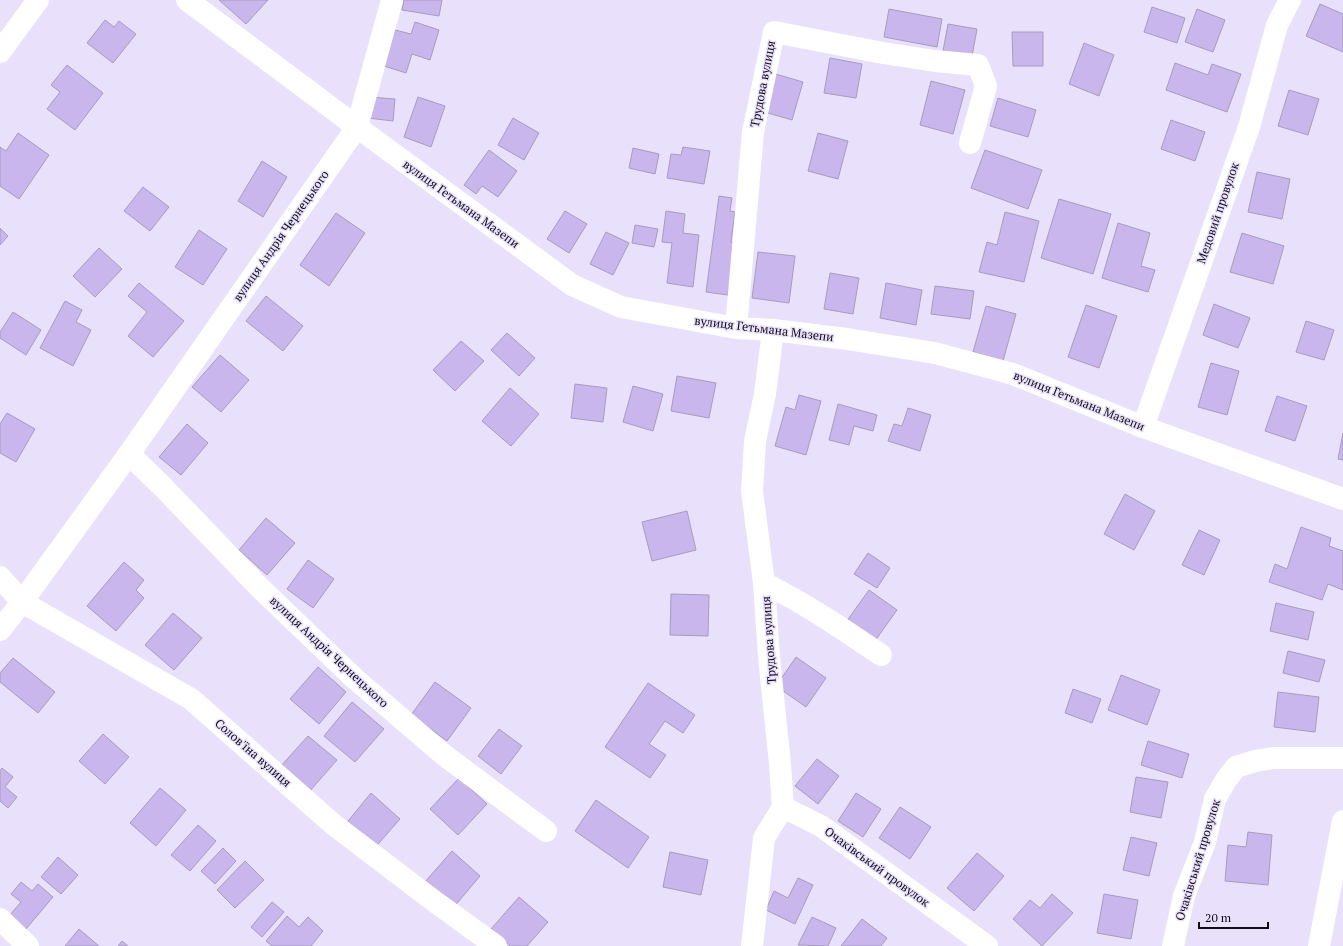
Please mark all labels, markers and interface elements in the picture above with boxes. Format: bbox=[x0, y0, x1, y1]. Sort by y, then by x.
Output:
street label: Трудова вулиця bbox=[747, 39, 778, 129]
street label: вулиця Гетьмана Мазепи bbox=[400, 156, 522, 251]
street label: Медовий провулок bbox=[1193, 160, 1242, 265]
street label: вулиця Андрія Чернецького bbox=[230, 167, 332, 304]
street label: вулиця Гетьмана Мазепи bbox=[694, 313, 835, 344]
street label: вулиця Гетьмана Мазепи bbox=[1011, 367, 1147, 434]
street label: вулиця Андрія Чернецького bbox=[267, 593, 392, 711]
street label: Трудова вулиця bbox=[758, 596, 779, 684]
street label: Солов'їна вулиця bbox=[212, 715, 295, 790]
street label: Очаківський провулок bbox=[1172, 797, 1223, 922]
street label: Очаківський провулок bbox=[822, 823, 933, 910]
scale bar bbox=[1199, 904, 1268, 930]
text: 20 m bbox=[1205, 910, 1232, 925]

